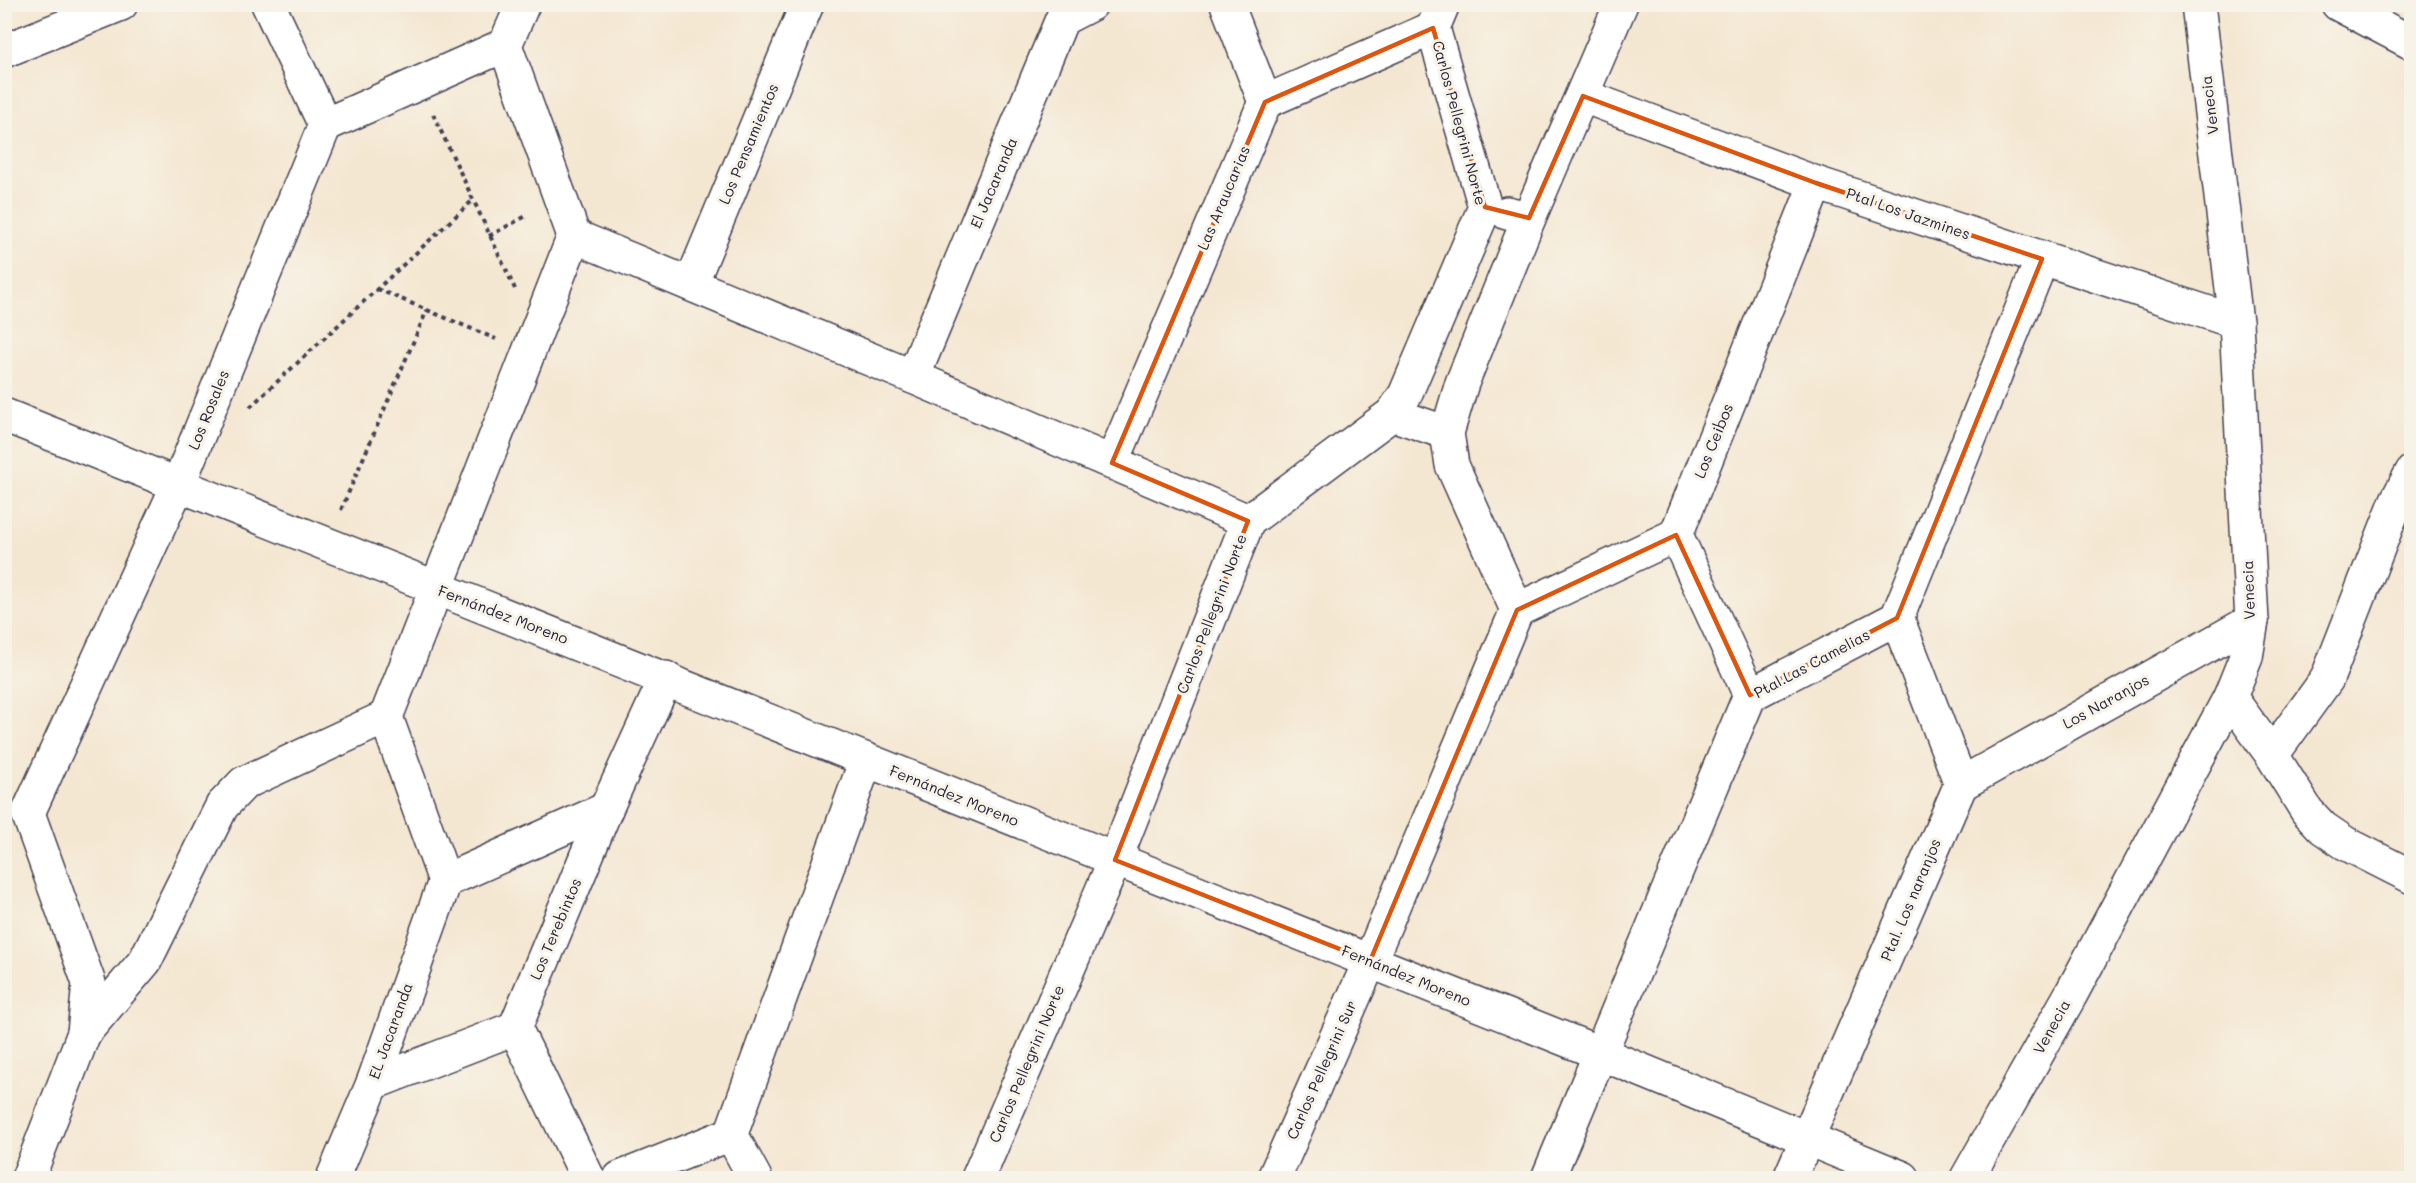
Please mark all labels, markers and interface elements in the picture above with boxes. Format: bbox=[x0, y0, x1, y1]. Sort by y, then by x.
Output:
street label: Carlos Pellegrini Norte bbox=[1428, 38, 1492, 207]
street label: Venecia bbox=[2195, 74, 2223, 136]
street label: Los Pensamientos bbox=[714, 80, 783, 207]
street label: El Jacaranda bbox=[965, 134, 1021, 231]
street label: Las Araucarias bbox=[1192, 142, 1254, 253]
street label: Ptal Los Jazmines bbox=[1844, 182, 1973, 244]
street label: Los Rosales bbox=[183, 367, 233, 452]
street label: Los Ceibos bbox=[1689, 400, 1737, 481]
street label: Carlos Pellegrini Norte bbox=[1171, 531, 1251, 696]
street label: Venecia bbox=[2237, 560, 2259, 620]
street label: Fernández Moreno bbox=[435, 580, 571, 648]
street label: Ptal.Las Camelias bbox=[1750, 624, 1873, 702]
street label: Los Naranjos bbox=[2059, 669, 2152, 733]
street label: Fernández Moreno bbox=[887, 760, 1022, 830]
street label: Ptal. Los naranjos bbox=[1875, 835, 1945, 964]
street label: Los Terebintos bbox=[525, 875, 585, 982]
street label: Fernández Moreno bbox=[1339, 940, 1474, 1010]
street label: EL Jacaranda bbox=[363, 980, 417, 1082]
street label: Carlos Pellegrini Norte bbox=[984, 982, 1068, 1146]
street label: Venecia bbox=[2028, 996, 2074, 1057]
street label: Carlos Pellegrini Sur bbox=[1281, 997, 1361, 1142]

